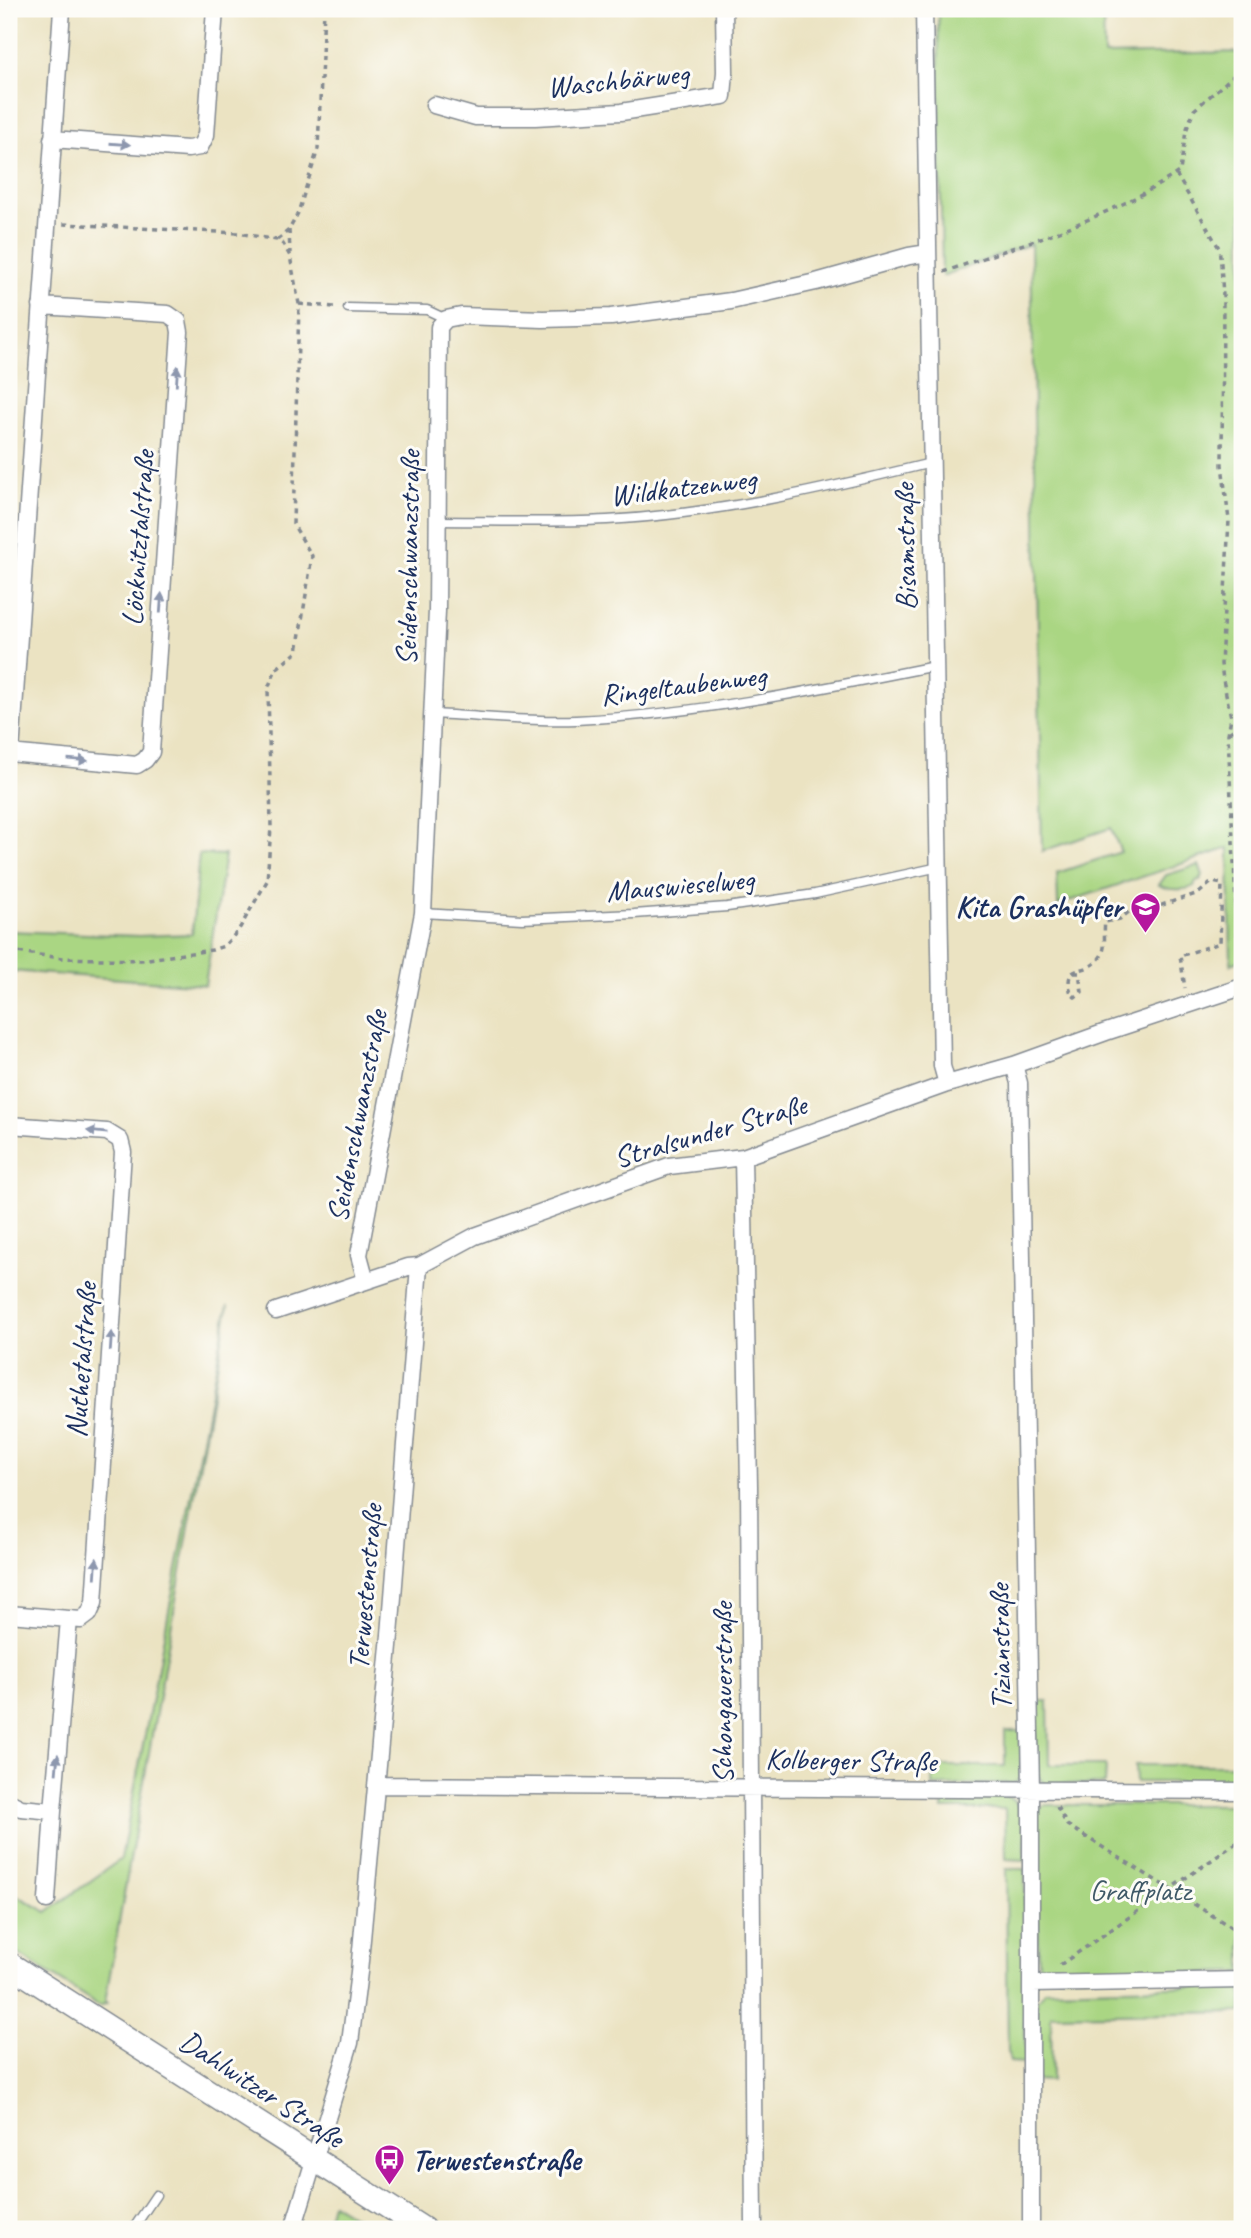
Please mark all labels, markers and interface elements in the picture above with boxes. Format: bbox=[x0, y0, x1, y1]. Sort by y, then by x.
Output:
street label: Waschbärweg bbox=[545, 53, 693, 106]
one-way arrow bbox=[110, 139, 132, 150]
one-way arrow bbox=[172, 365, 183, 387]
street label: Löcknitztalstraße bbox=[113, 447, 163, 627]
street label: Seidenschwanzstraße bbox=[387, 448, 429, 666]
street label: Wildkatzenweg bbox=[608, 459, 760, 515]
street label: Bisamstraße bbox=[885, 481, 925, 611]
one-way arrow bbox=[156, 592, 167, 614]
street label: Ringeltaubenweg bbox=[598, 656, 770, 714]
one-way arrow bbox=[68, 755, 90, 766]
street label: Mauswieselweg bbox=[605, 859, 758, 910]
place label: Kita Grashüpfer bbox=[956, 888, 1125, 926]
school or university icon: Kita Grashüpfer bbox=[1128, 890, 1162, 934]
street label: Seidenschwanzstraße bbox=[318, 1005, 397, 1225]
street label: Stralsunder Straße bbox=[609, 1085, 813, 1177]
one-way arrow bbox=[85, 1126, 107, 1137]
street label: Nuthetalstraße bbox=[57, 1279, 106, 1439]
one-way arrow bbox=[106, 1330, 117, 1352]
street label: Terwestenstraße bbox=[339, 1500, 391, 1671]
one-way arrow bbox=[91, 1557, 102, 1579]
street label: Tizianstraße bbox=[980, 1581, 1020, 1710]
street label: Schongauerstraße bbox=[703, 1600, 741, 1784]
street label: Kolberger Straße bbox=[765, 1740, 939, 1781]
one-way arrow bbox=[52, 1753, 63, 1775]
park label: Graffplatz bbox=[1089, 1871, 1193, 1909]
street label: Dahlwitzer Straße bbox=[173, 2022, 353, 2157]
place label: Terwestenstraße bbox=[412, 2141, 583, 2179]
bus stop icon: Terwestenstraße bbox=[372, 2143, 406, 2187]

